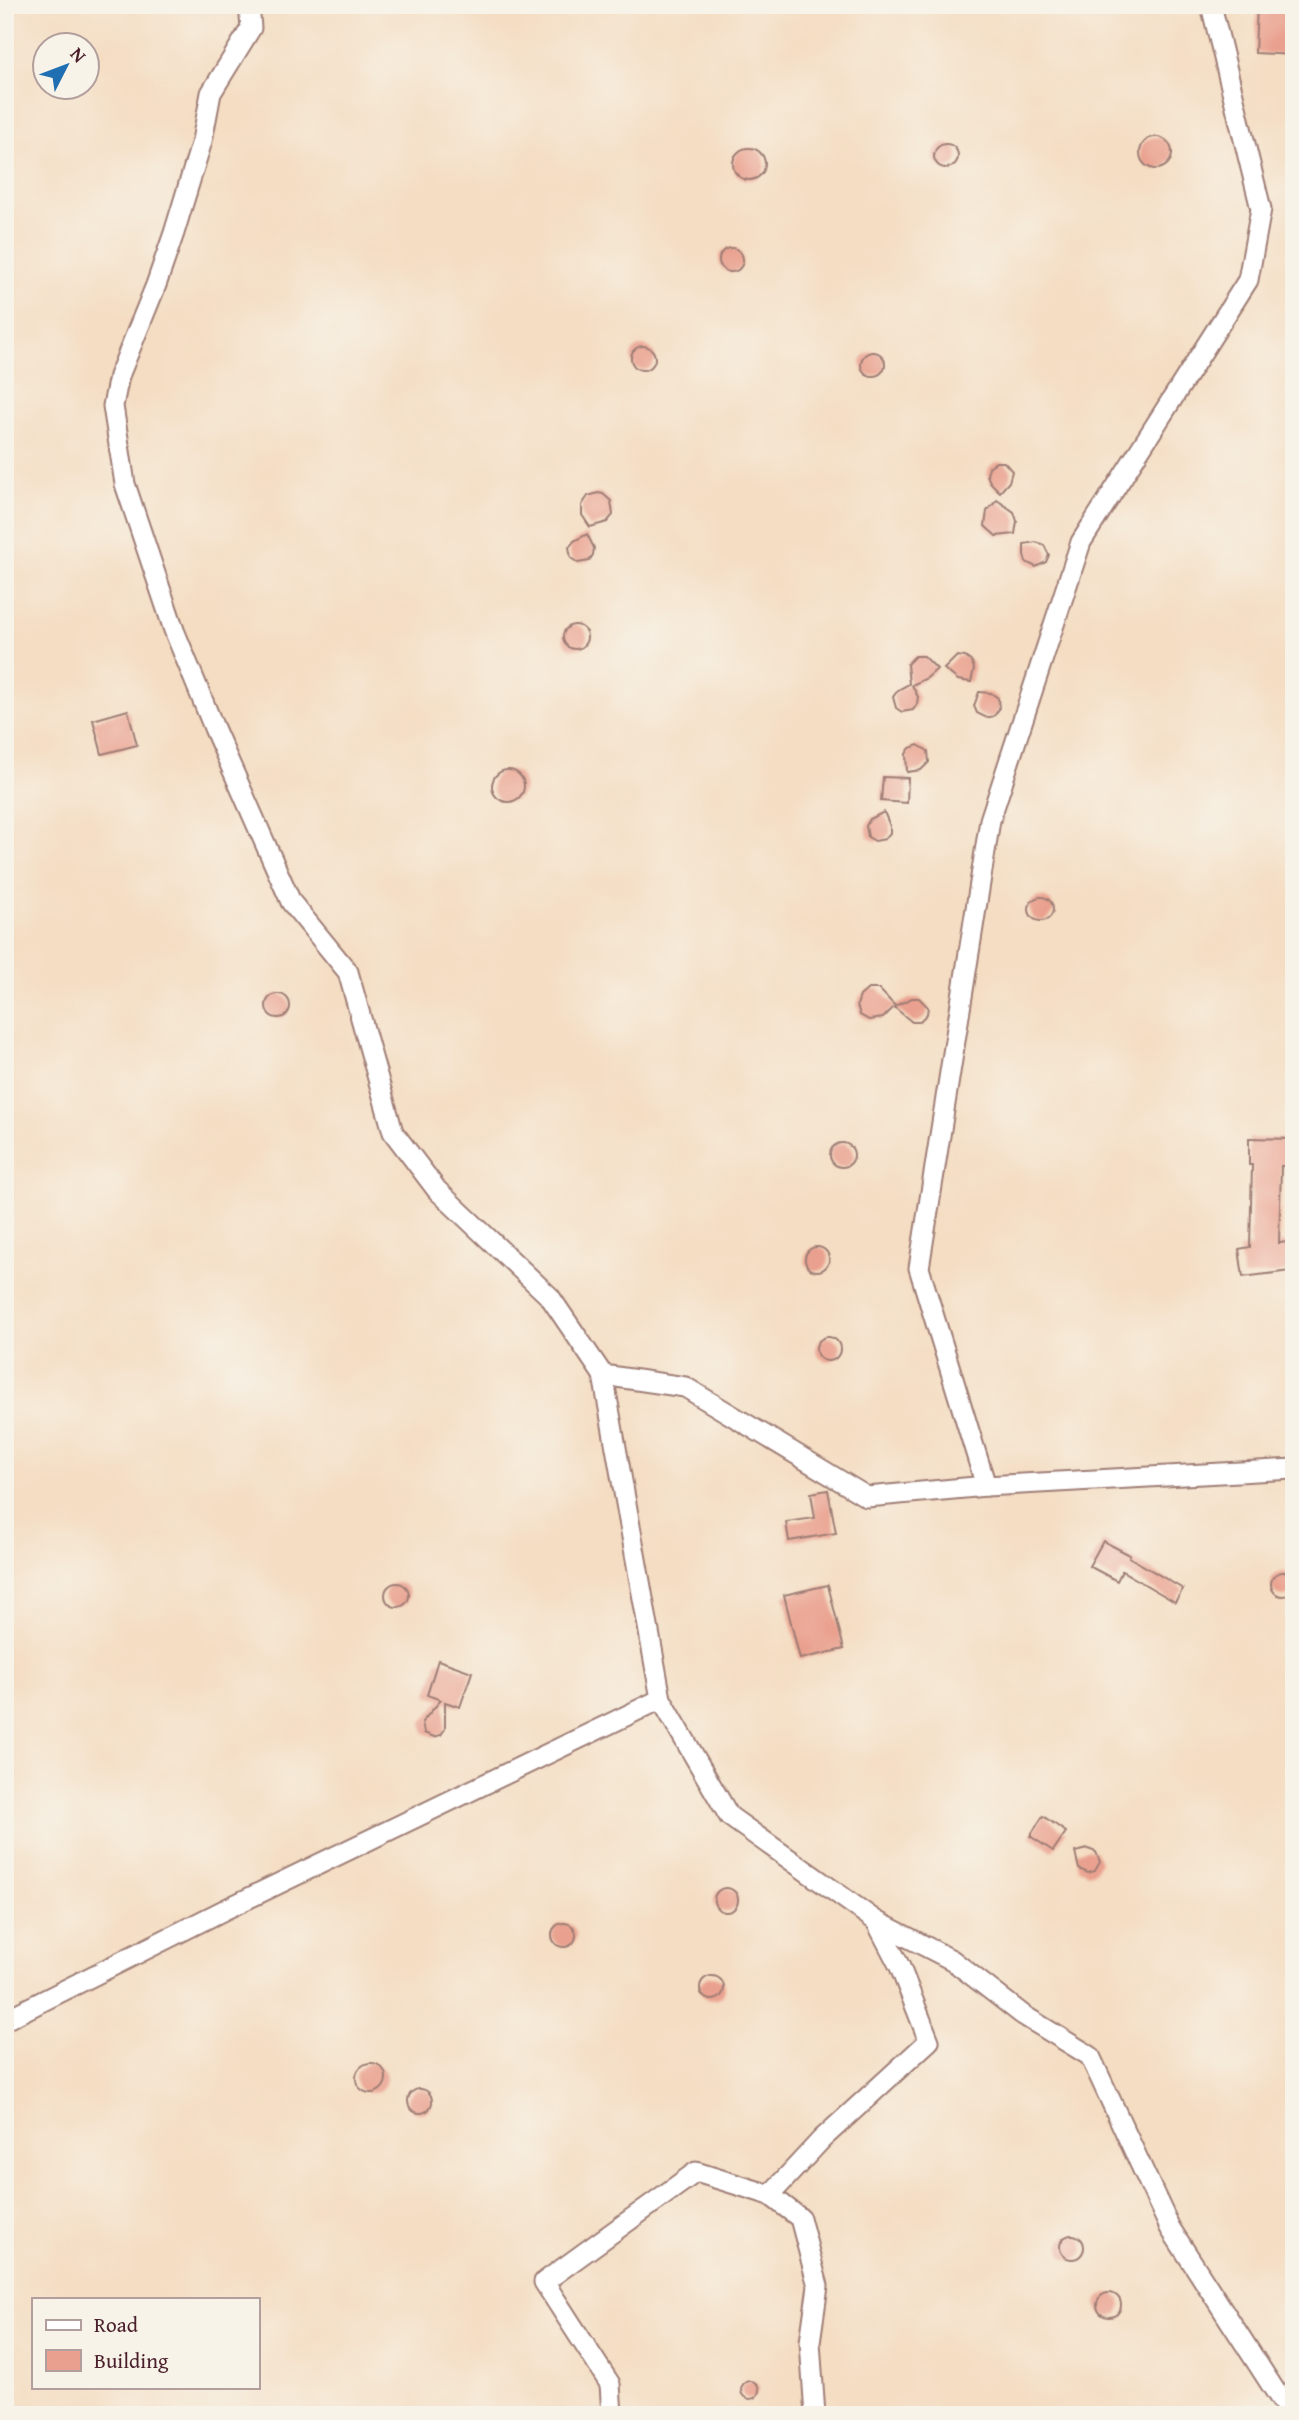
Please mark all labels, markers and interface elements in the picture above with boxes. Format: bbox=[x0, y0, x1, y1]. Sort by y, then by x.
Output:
north arrow bbox=[32, 32, 102, 102]
text: N bbox=[64, 41, 93, 69]
legend bbox=[32, 2298, 259, 2388]
text: Road bbox=[94, 2309, 139, 2340]
text: Building bbox=[94, 2345, 169, 2376]

